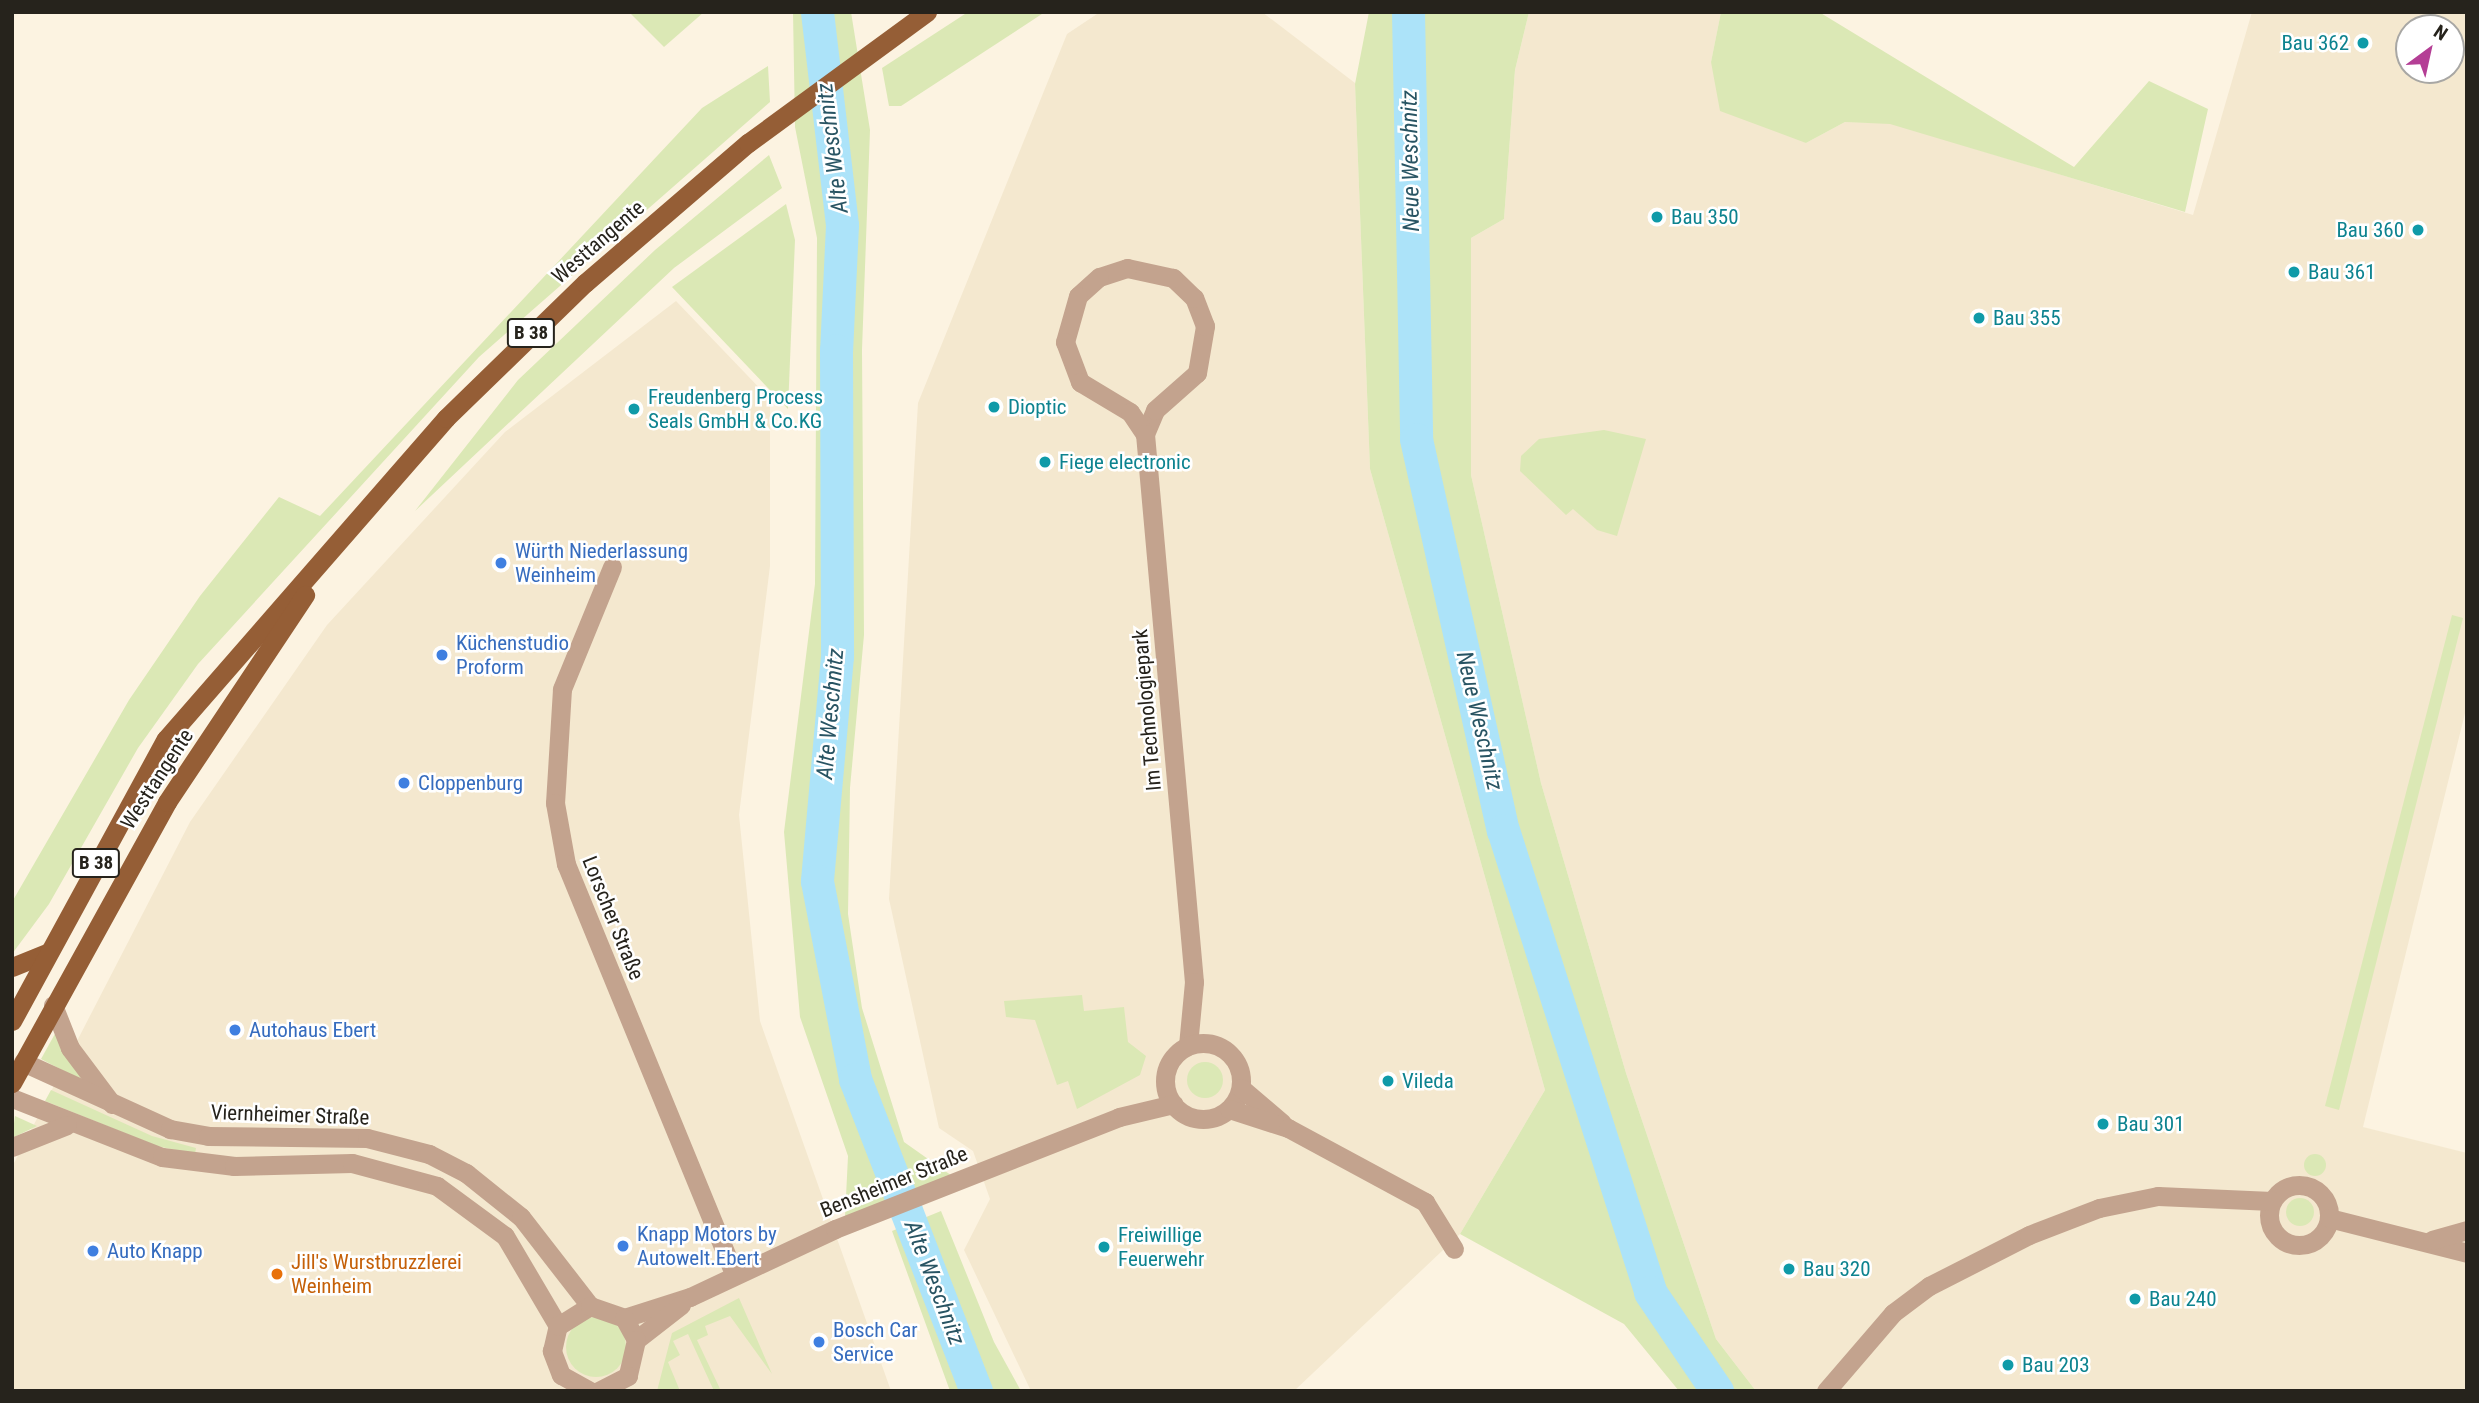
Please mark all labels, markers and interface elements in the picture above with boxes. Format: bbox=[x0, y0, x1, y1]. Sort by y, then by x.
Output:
north arrow bbox=[2395, 14, 2465, 84]
text: N bbox=[2429, 20, 2452, 45]
place label: Bau 362 bbox=[2281, 30, 2349, 56]
marker: Bau 362 bbox=[2355, 35, 2371, 51]
water label: Alte Weschnitz bbox=[811, 81, 855, 215]
water label: Neue Weschnitz bbox=[1396, 90, 1426, 232]
street label: Westtangente bbox=[547, 195, 649, 289]
place label: Bau 350 bbox=[1671, 204, 1739, 230]
marker: Bau 350 bbox=[1649, 209, 1665, 225]
place label: Bau 360 bbox=[2336, 217, 2404, 243]
marker: Bau 360 bbox=[2410, 222, 2426, 238]
place label: Bau 361 bbox=[2308, 259, 2376, 285]
marker: Bau 361 bbox=[2286, 264, 2302, 280]
place label: Bau 355 bbox=[1993, 305, 2061, 331]
marker: Bau 355 bbox=[1971, 310, 1987, 326]
road number: B 38 bbox=[506, 318, 556, 348]
place label: Freudenberg Process Seals GmbH & Co.KG bbox=[648, 384, 823, 434]
place label: Dioptic bbox=[1008, 394, 1066, 420]
marker: Dioptic bbox=[986, 399, 1002, 415]
marker: Freudenberg Process Seals GmbH & Co.KG bbox=[626, 401, 642, 417]
place label: Fiege electronic bbox=[1059, 449, 1191, 475]
marker: Fiege electronic bbox=[1037, 454, 1053, 470]
place label: Würth Niederlassung Weinheim bbox=[515, 538, 688, 588]
marker: Würth Niederlassung Weinheim bbox=[493, 555, 509, 571]
street label: Im Technologiepark bbox=[1127, 628, 1167, 792]
place label: Küchenstudio Proform bbox=[456, 630, 569, 680]
marker: Küchenstudio Proform bbox=[434, 647, 450, 663]
water label: Alte Weschnitz bbox=[812, 648, 850, 780]
water label: Neue Weschnitz bbox=[1450, 649, 1508, 793]
street label: Westtangente bbox=[115, 724, 199, 834]
place label: Cloppenburg bbox=[418, 770, 523, 796]
marker: Cloppenburg bbox=[396, 775, 412, 791]
road number: B 38 bbox=[72, 848, 120, 878]
street label: Lorscher Straße bbox=[577, 852, 649, 984]
place label: Autohaus Ebert bbox=[249, 1017, 376, 1043]
marker: Autohaus Ebert bbox=[227, 1022, 243, 1038]
place label: Vileda bbox=[1402, 1068, 1454, 1094]
marker: Vileda bbox=[1380, 1073, 1396, 1089]
street label: Viernheimer Straße bbox=[210, 1100, 370, 1130]
place label: Bau 301 bbox=[2117, 1111, 2185, 1137]
marker: Bau 301 bbox=[2095, 1116, 2111, 1132]
street label: Bensheimer Straße bbox=[817, 1141, 971, 1223]
water label: Alte Weschnitz bbox=[898, 1217, 970, 1349]
place label: Knapp Motors by Autowelt.Ebert bbox=[637, 1221, 777, 1271]
place label: Freiwillige Feuerwehr bbox=[1118, 1222, 1204, 1272]
place label: Auto Knapp bbox=[107, 1238, 203, 1264]
marker: Knapp Motors by Autowelt.Ebert bbox=[615, 1238, 631, 1254]
marker: Freiwillige Feuerwehr bbox=[1096, 1239, 1112, 1255]
marker: Auto Knapp bbox=[85, 1243, 101, 1259]
place label: Jill's Wurstbruzzlerei Weinheim bbox=[291, 1249, 462, 1299]
place label: Bau 320 bbox=[1803, 1256, 1871, 1282]
marker: Bau 320 bbox=[1781, 1261, 1797, 1277]
marker: Jill's Wurstbruzzlerei Weinheim bbox=[269, 1266, 285, 1282]
place label: Bau 240 bbox=[2149, 1286, 2217, 1312]
marker: Bau 240 bbox=[2127, 1291, 2143, 1307]
place label: Bosch Car Service bbox=[833, 1317, 918, 1367]
marker: Bosch Car Service bbox=[811, 1334, 827, 1350]
place label: Bau 203 bbox=[2022, 1352, 2090, 1378]
marker: Bau 203 bbox=[2000, 1357, 2016, 1373]

